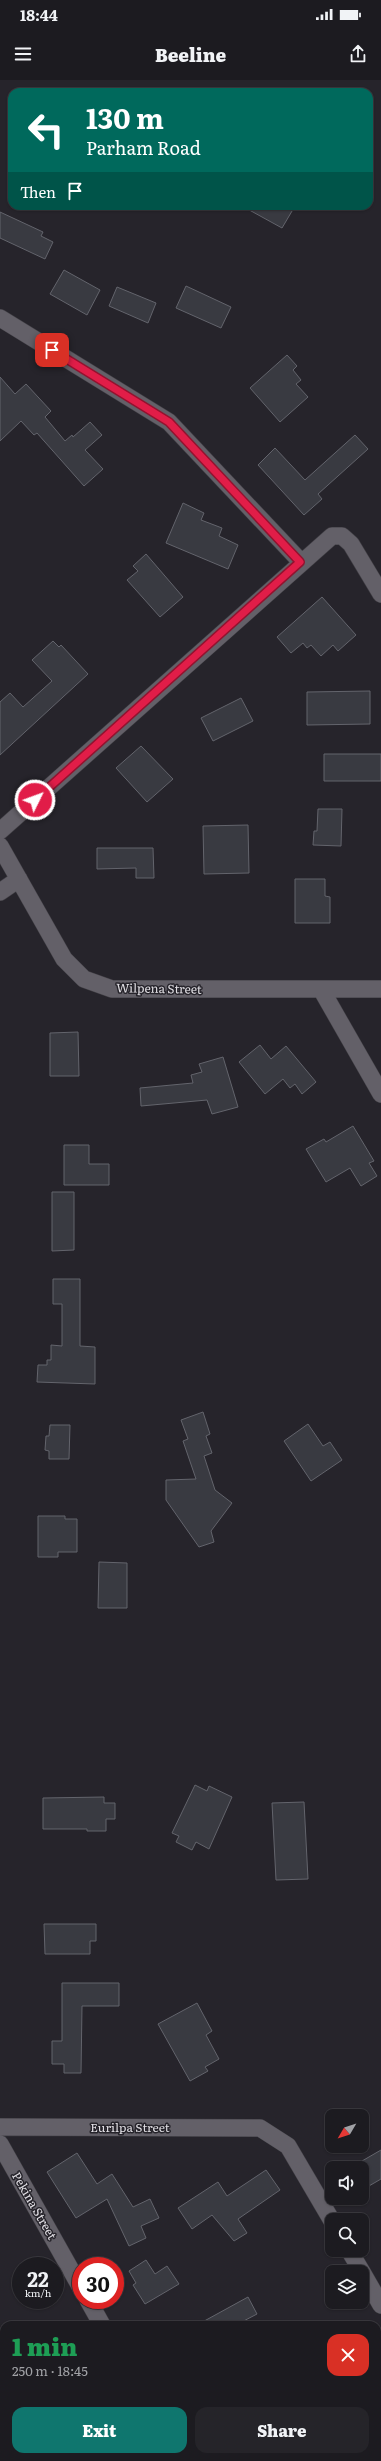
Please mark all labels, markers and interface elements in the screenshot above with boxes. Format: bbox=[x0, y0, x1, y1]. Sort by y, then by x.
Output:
text: 18:44 bbox=[20, 3, 58, 26]
text: Beeline bbox=[155, 41, 226, 68]
icon: menu bbox=[12, 43, 34, 65]
icon: share bbox=[347, 43, 369, 65]
text: 130 m bbox=[86, 96, 164, 138]
icon: left bbox=[20, 104, 72, 156]
text: Parham Road bbox=[86, 134, 201, 161]
text: Then bbox=[20, 180, 56, 203]
icon: arrive bbox=[64, 180, 86, 202]
pin bbox=[35, 333, 69, 367]
icon: arrive bbox=[41, 339, 63, 361]
position arrow bbox=[14, 779, 56, 821]
street label: Wilpena Street bbox=[116, 978, 202, 998]
north arrow bbox=[325, 2109, 369, 2153]
map controls bbox=[325, 2109, 369, 2309]
street label: Eurilpa Street bbox=[90, 2118, 170, 2136]
button: sound bbox=[325, 2161, 369, 2205]
street label: Pekina Street bbox=[8, 2168, 62, 2243]
button: search bbox=[325, 2213, 369, 2257]
speed limit sign: 30 bbox=[72, 2257, 124, 2309]
text: 22 bbox=[27, 2263, 49, 2293]
button: layers bbox=[325, 2265, 369, 2309]
text: km/h bbox=[25, 2285, 51, 2300]
text: 1 min bbox=[12, 2328, 77, 2363]
button: close bbox=[327, 2334, 369, 2376]
text: 250 m · 18:45 bbox=[12, 2361, 88, 2380]
button: Exit bbox=[12, 2407, 187, 2453]
button: Share bbox=[195, 2407, 369, 2453]

